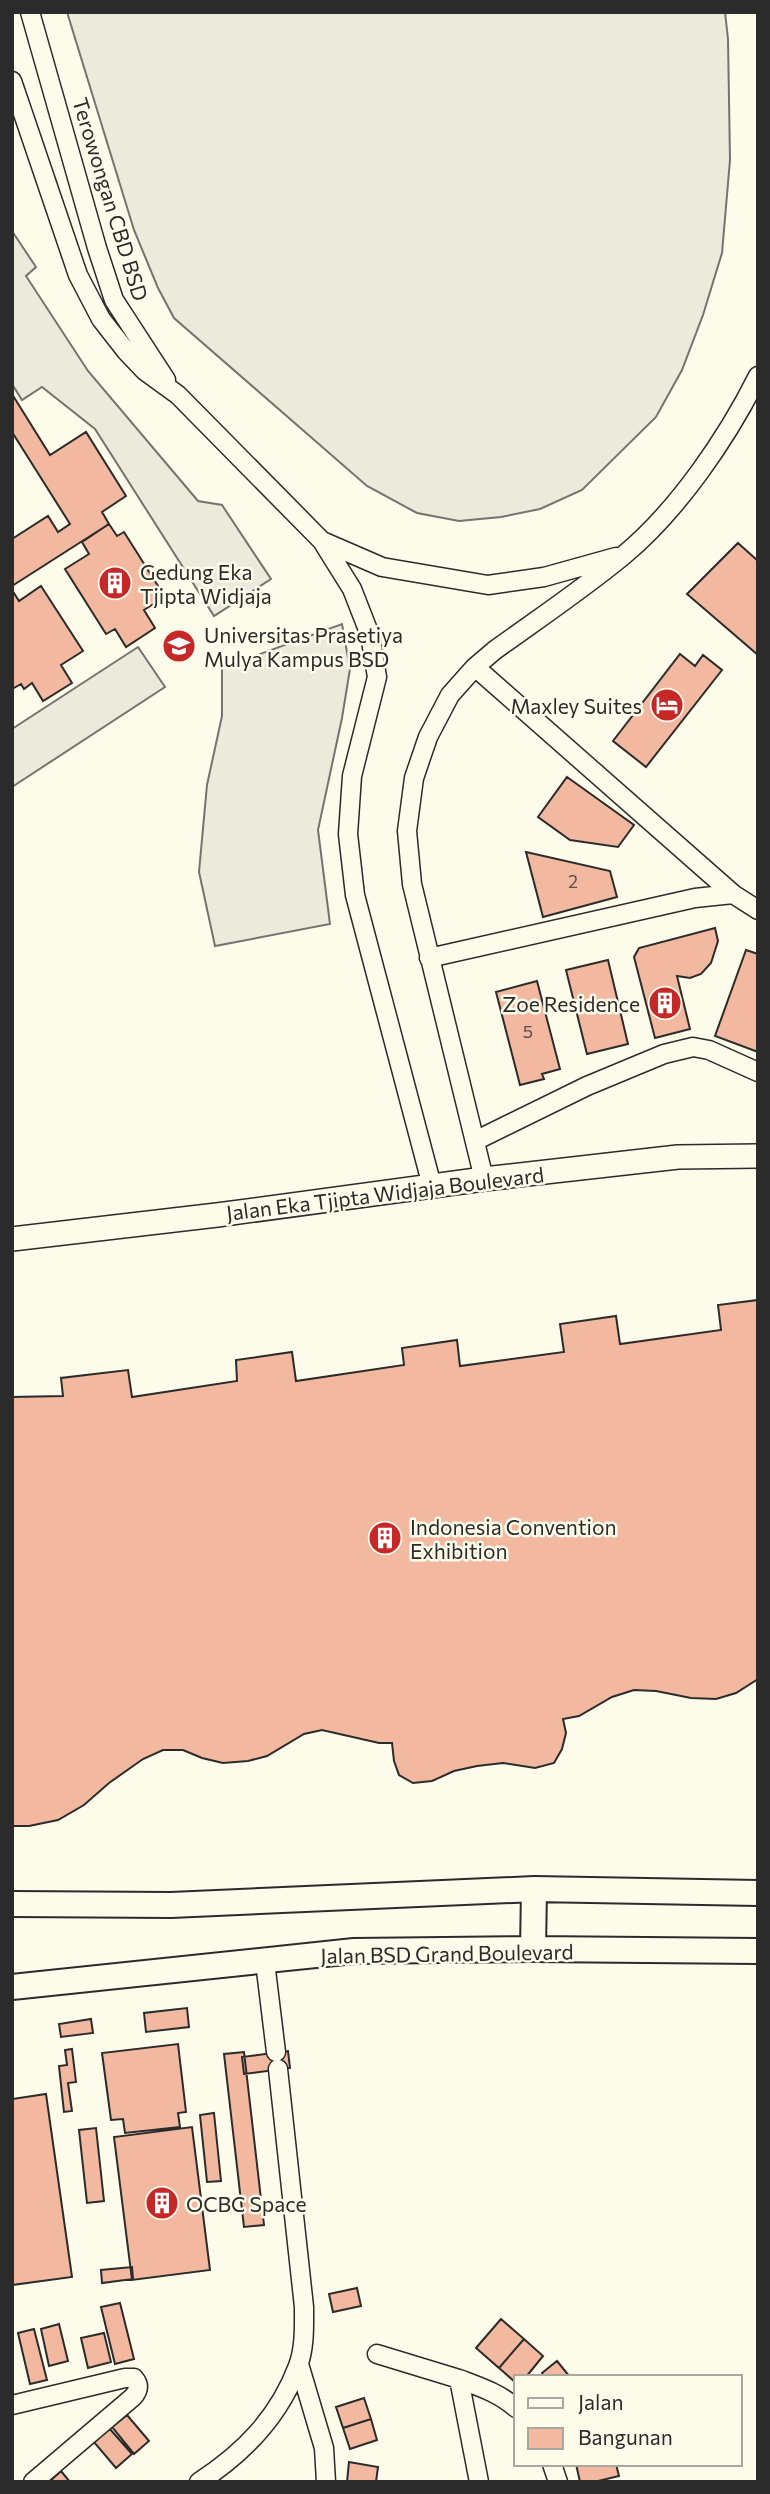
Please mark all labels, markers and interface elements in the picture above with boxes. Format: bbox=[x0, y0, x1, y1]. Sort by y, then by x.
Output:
street label: Terowongan CBD BSD bbox=[68, 94, 154, 304]
place label: Gedung Eka Tjipta Widjaja bbox=[140, 559, 272, 608]
building icon: Gedung Eka Tjipta Widjaja bbox=[96, 564, 134, 602]
place label: Universitas Prasetiya Mulya Kampus BSD bbox=[204, 622, 403, 671]
school or university icon: Universitas Prasetiya Mulya Kampus BSD bbox=[160, 627, 198, 665]
hotel icon: Maxley Suites bbox=[648, 686, 686, 724]
place label: Maxley Suites bbox=[510, 693, 642, 718]
house number: 2 bbox=[568, 870, 578, 892]
building icon: Zoe Residence bbox=[646, 984, 684, 1022]
place label: Zoe Residence bbox=[502, 991, 640, 1016]
house number: 5 bbox=[523, 1020, 533, 1042]
street label: Jalan Eka Tjipta Widjaja Boulevard bbox=[225, 1161, 545, 1225]
place label: Indonesia Convention Exhibition bbox=[410, 1514, 616, 1563]
building icon: Indonesia Convention Exhibition bbox=[366, 1519, 404, 1557]
street label: Jalan BSD Grand Boulevard bbox=[320, 1938, 574, 1968]
building icon: OCBC Space bbox=[143, 2184, 181, 2222]
place label: OCBC Space bbox=[186, 2191, 307, 2216]
legend bbox=[514, 2375, 742, 2466]
text: Jalan bbox=[578, 2389, 623, 2414]
text: Bangunan bbox=[578, 2424, 673, 2449]

